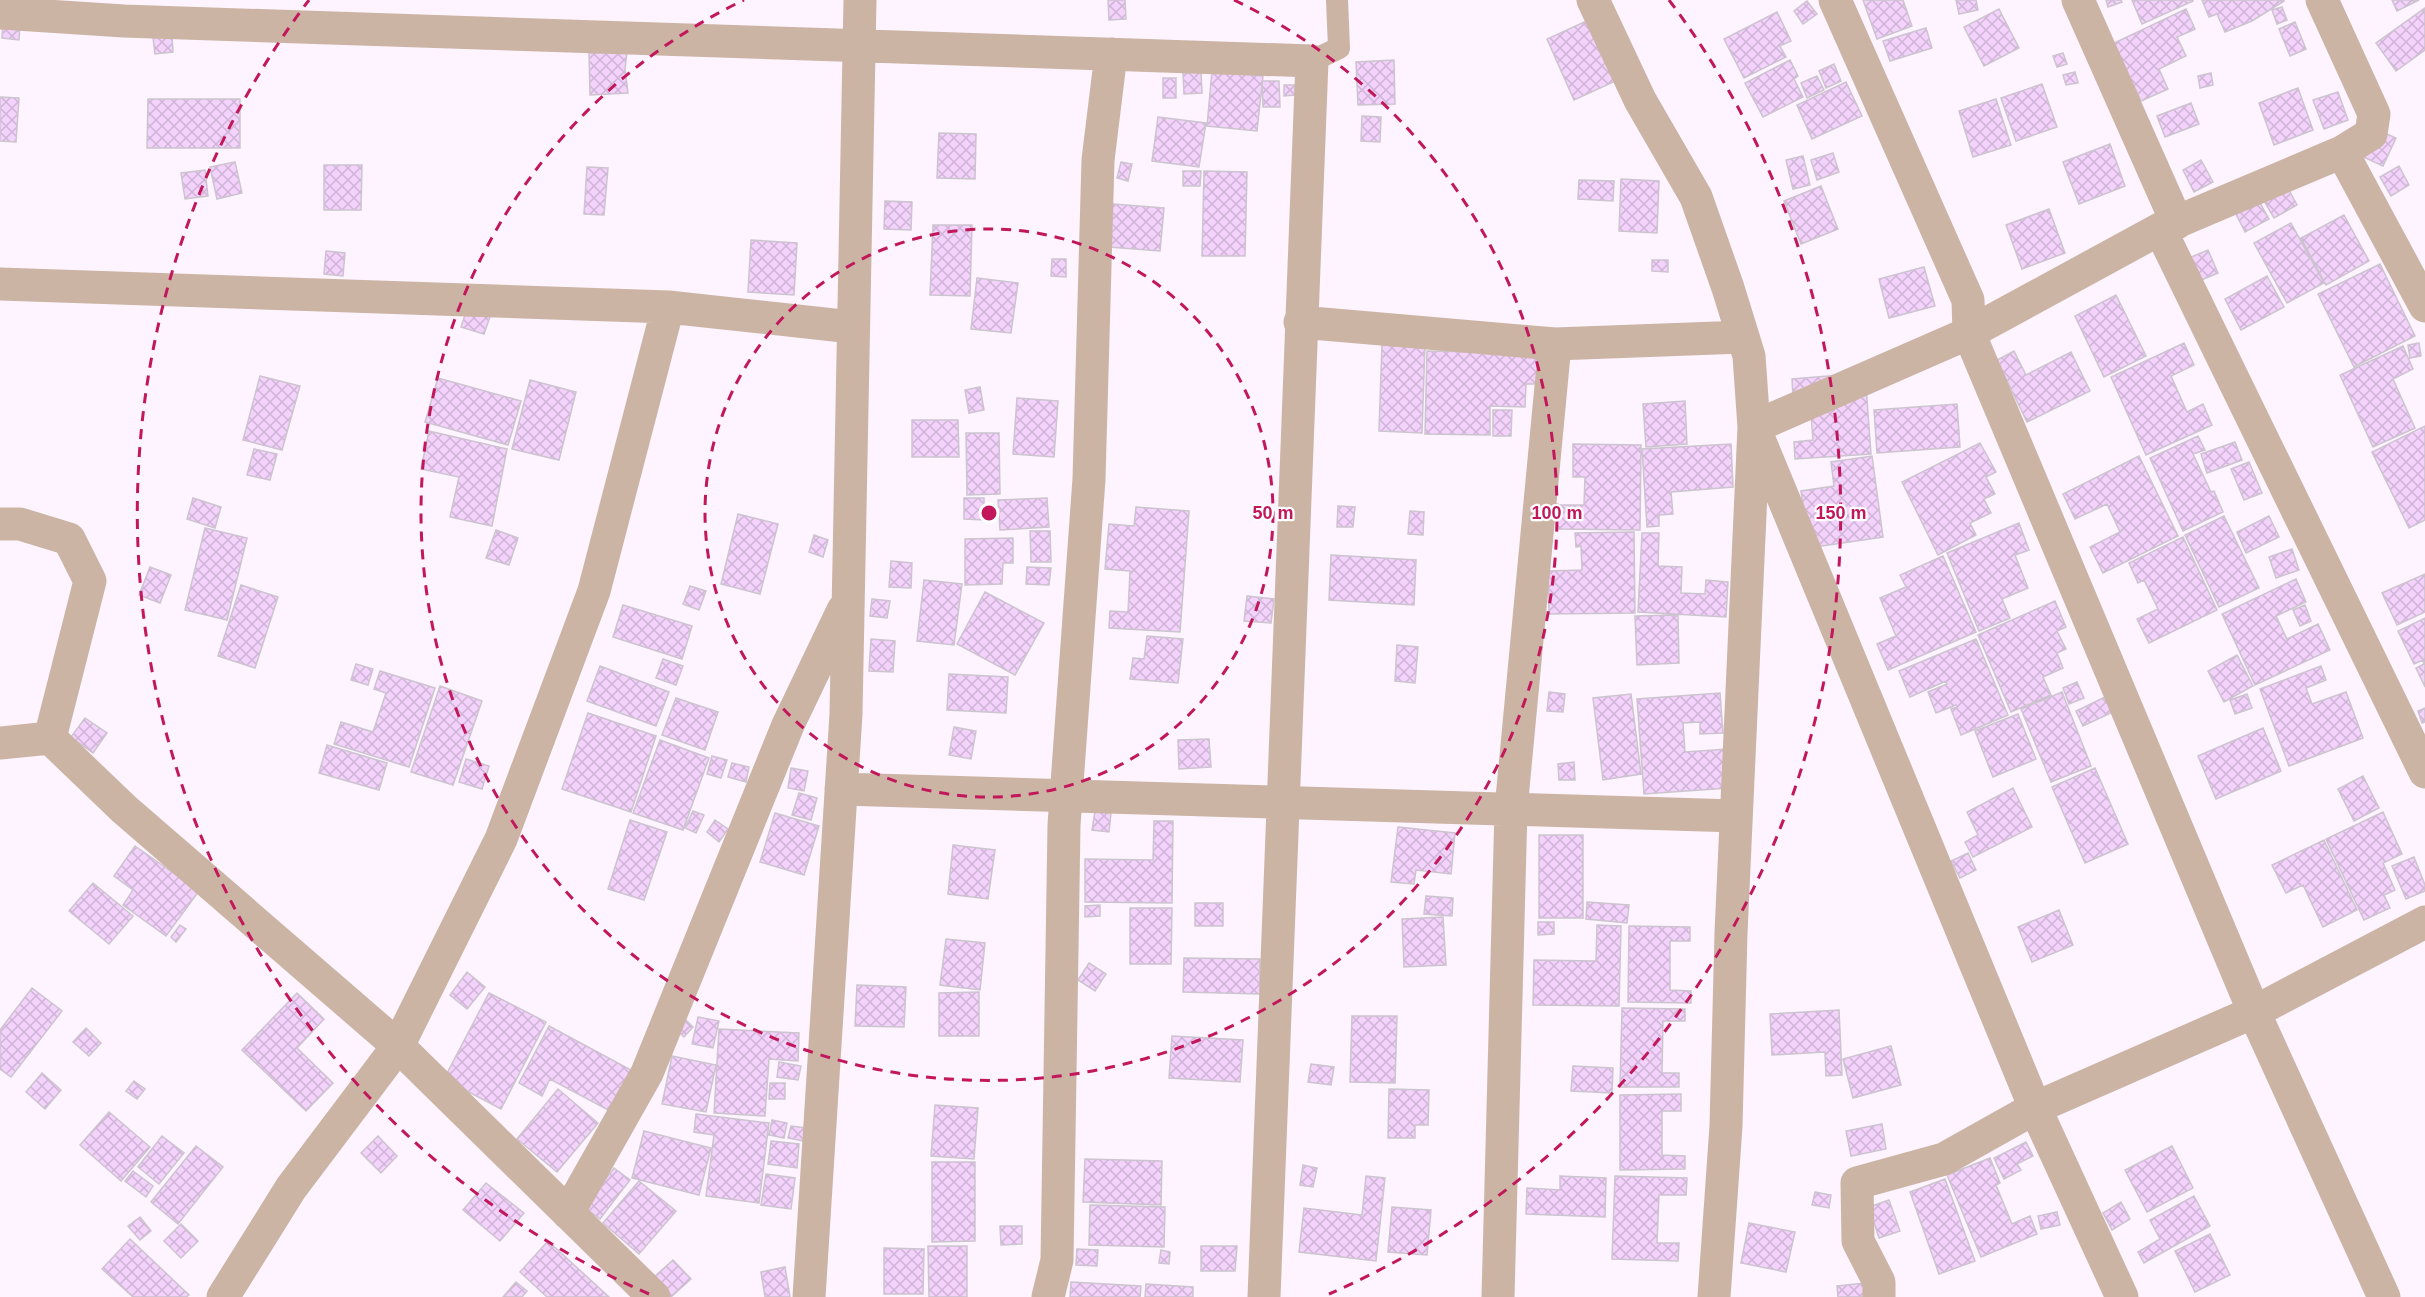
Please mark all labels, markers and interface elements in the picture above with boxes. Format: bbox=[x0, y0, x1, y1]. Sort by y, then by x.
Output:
centre of rings bbox=[979, 503, 999, 523]
text: 50 m bbox=[1252, 503, 1294, 523]
text: 100 m bbox=[1531, 503, 1583, 523]
text: 150 m bbox=[1815, 503, 1867, 523]

